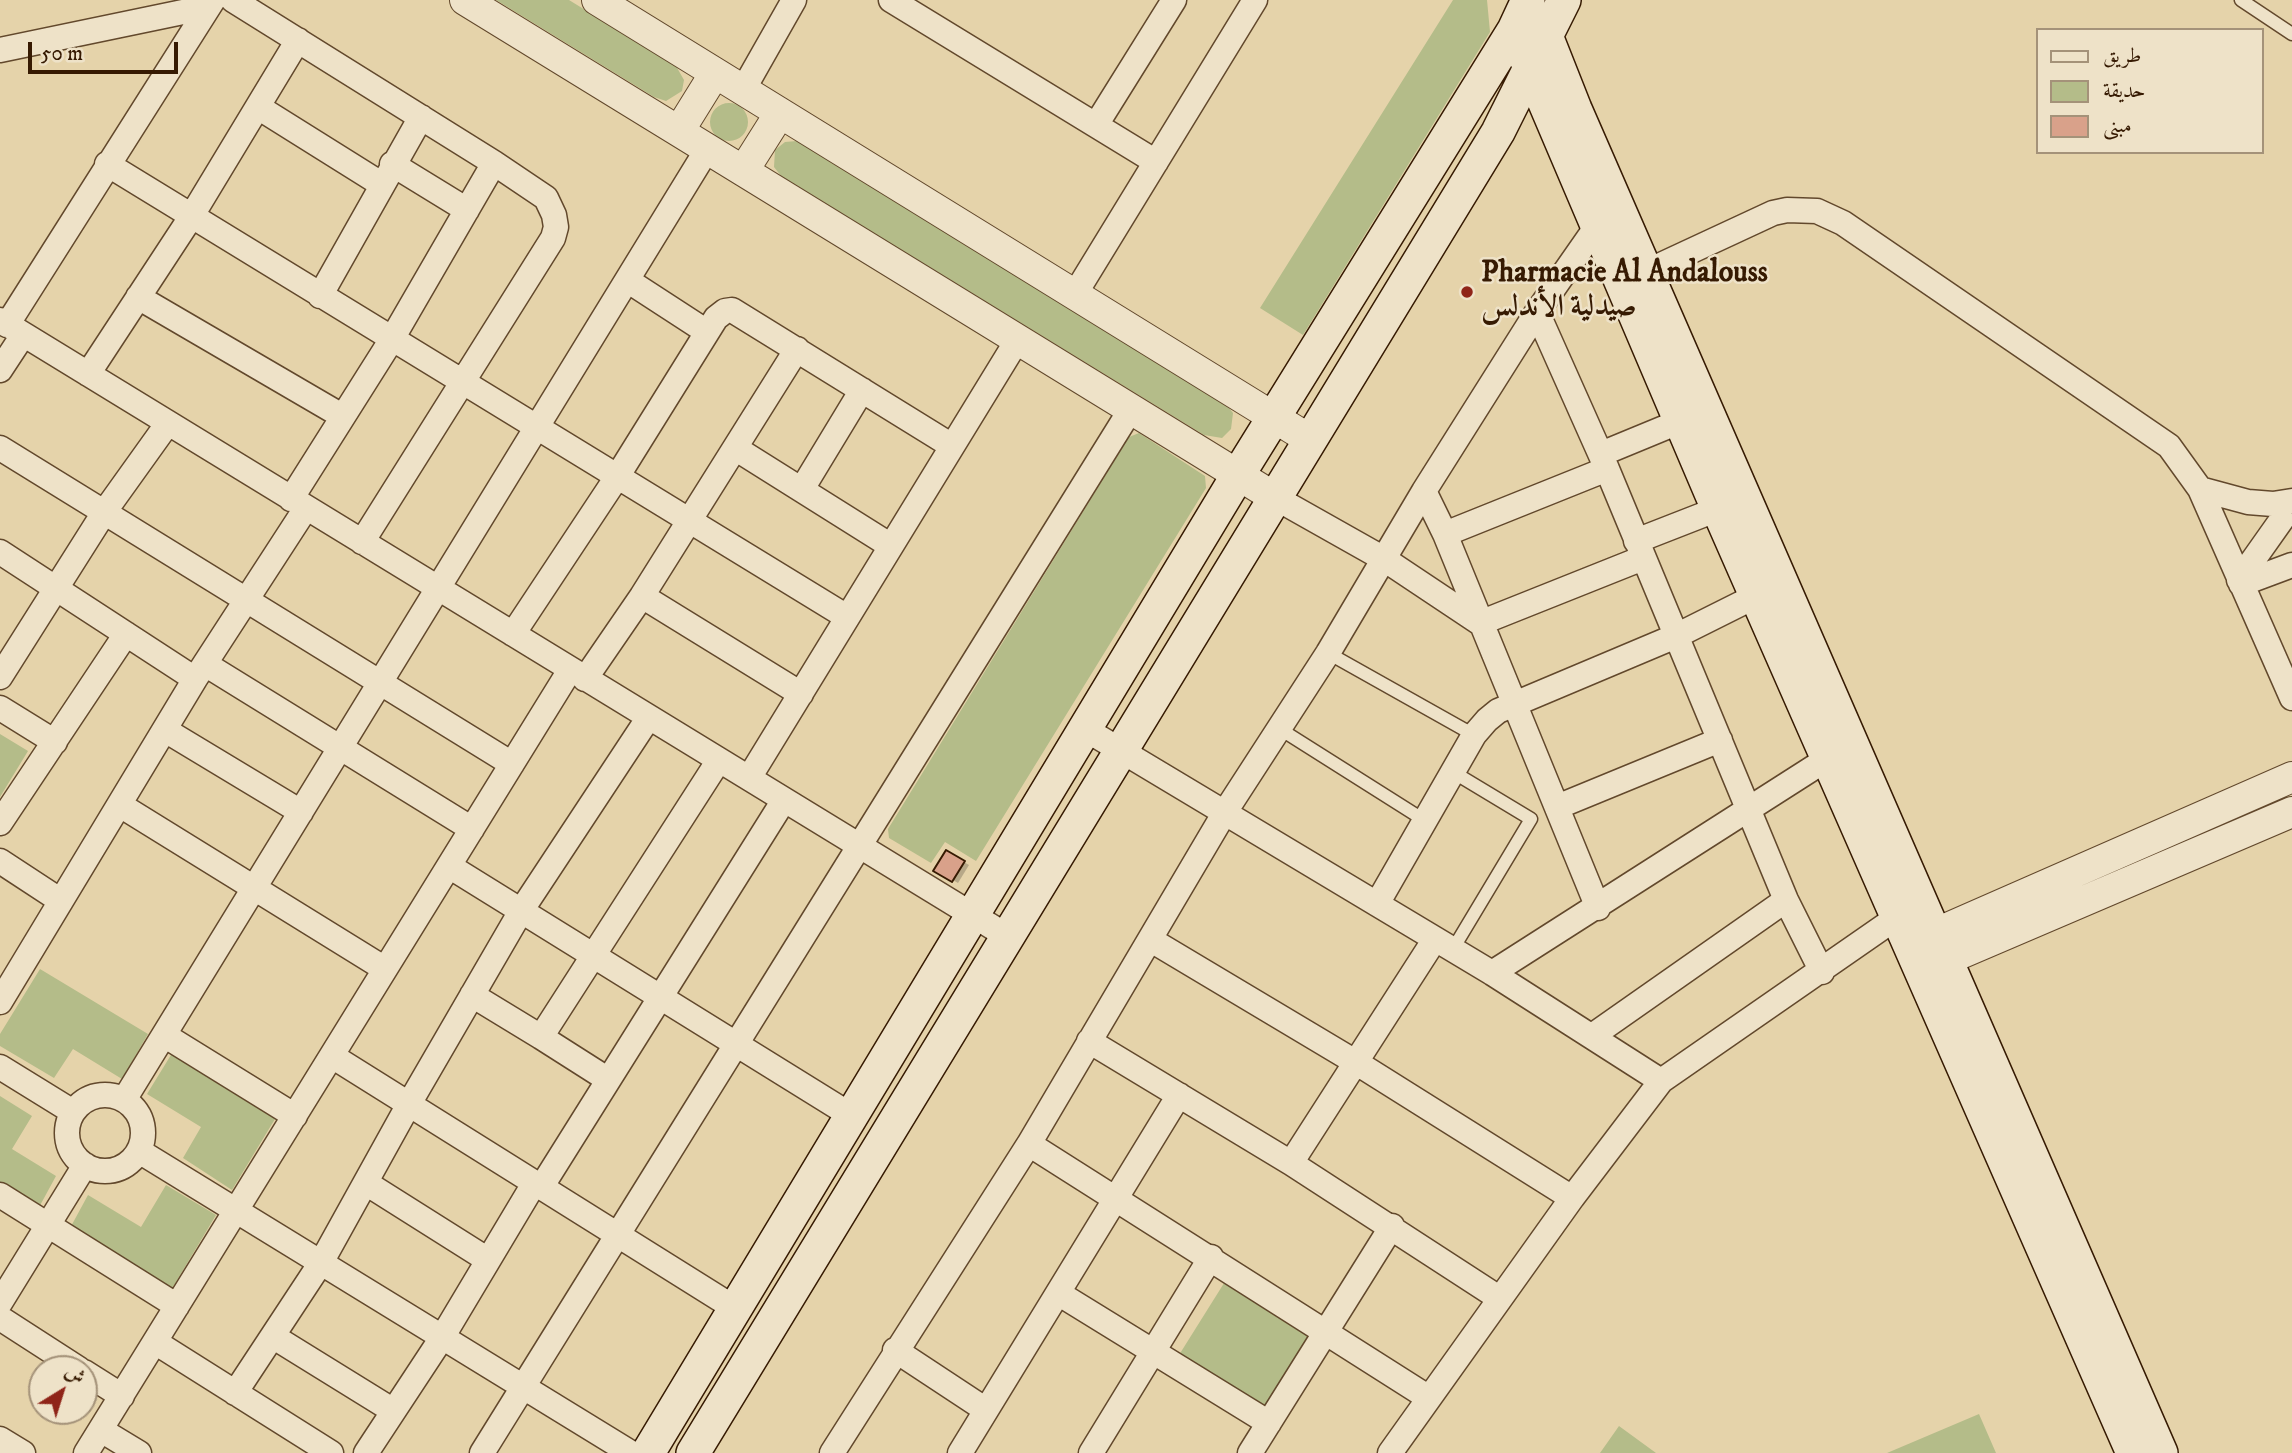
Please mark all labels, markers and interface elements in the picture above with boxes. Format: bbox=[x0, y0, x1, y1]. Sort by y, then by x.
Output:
scale bar bbox=[32, 28, 182, 72]
legend bbox=[2036, 28, 2264, 154]
text: 50 m bbox=[41, 41, 83, 67]
text: طريق bbox=[2103, 43, 2141, 69]
text: حديقة bbox=[2103, 78, 2146, 104]
text: مبنى bbox=[2103, 113, 2132, 139]
place label: Pharmacie Al Andalouss صيدلية الأندلس bbox=[1481, 257, 1768, 328]
marker: Pharmacie Al Andalouss صيدلية الأندلس bbox=[1459, 284, 1475, 300]
north arrow bbox=[28, 1355, 98, 1425]
text: ش bbox=[60, 1360, 90, 1389]

